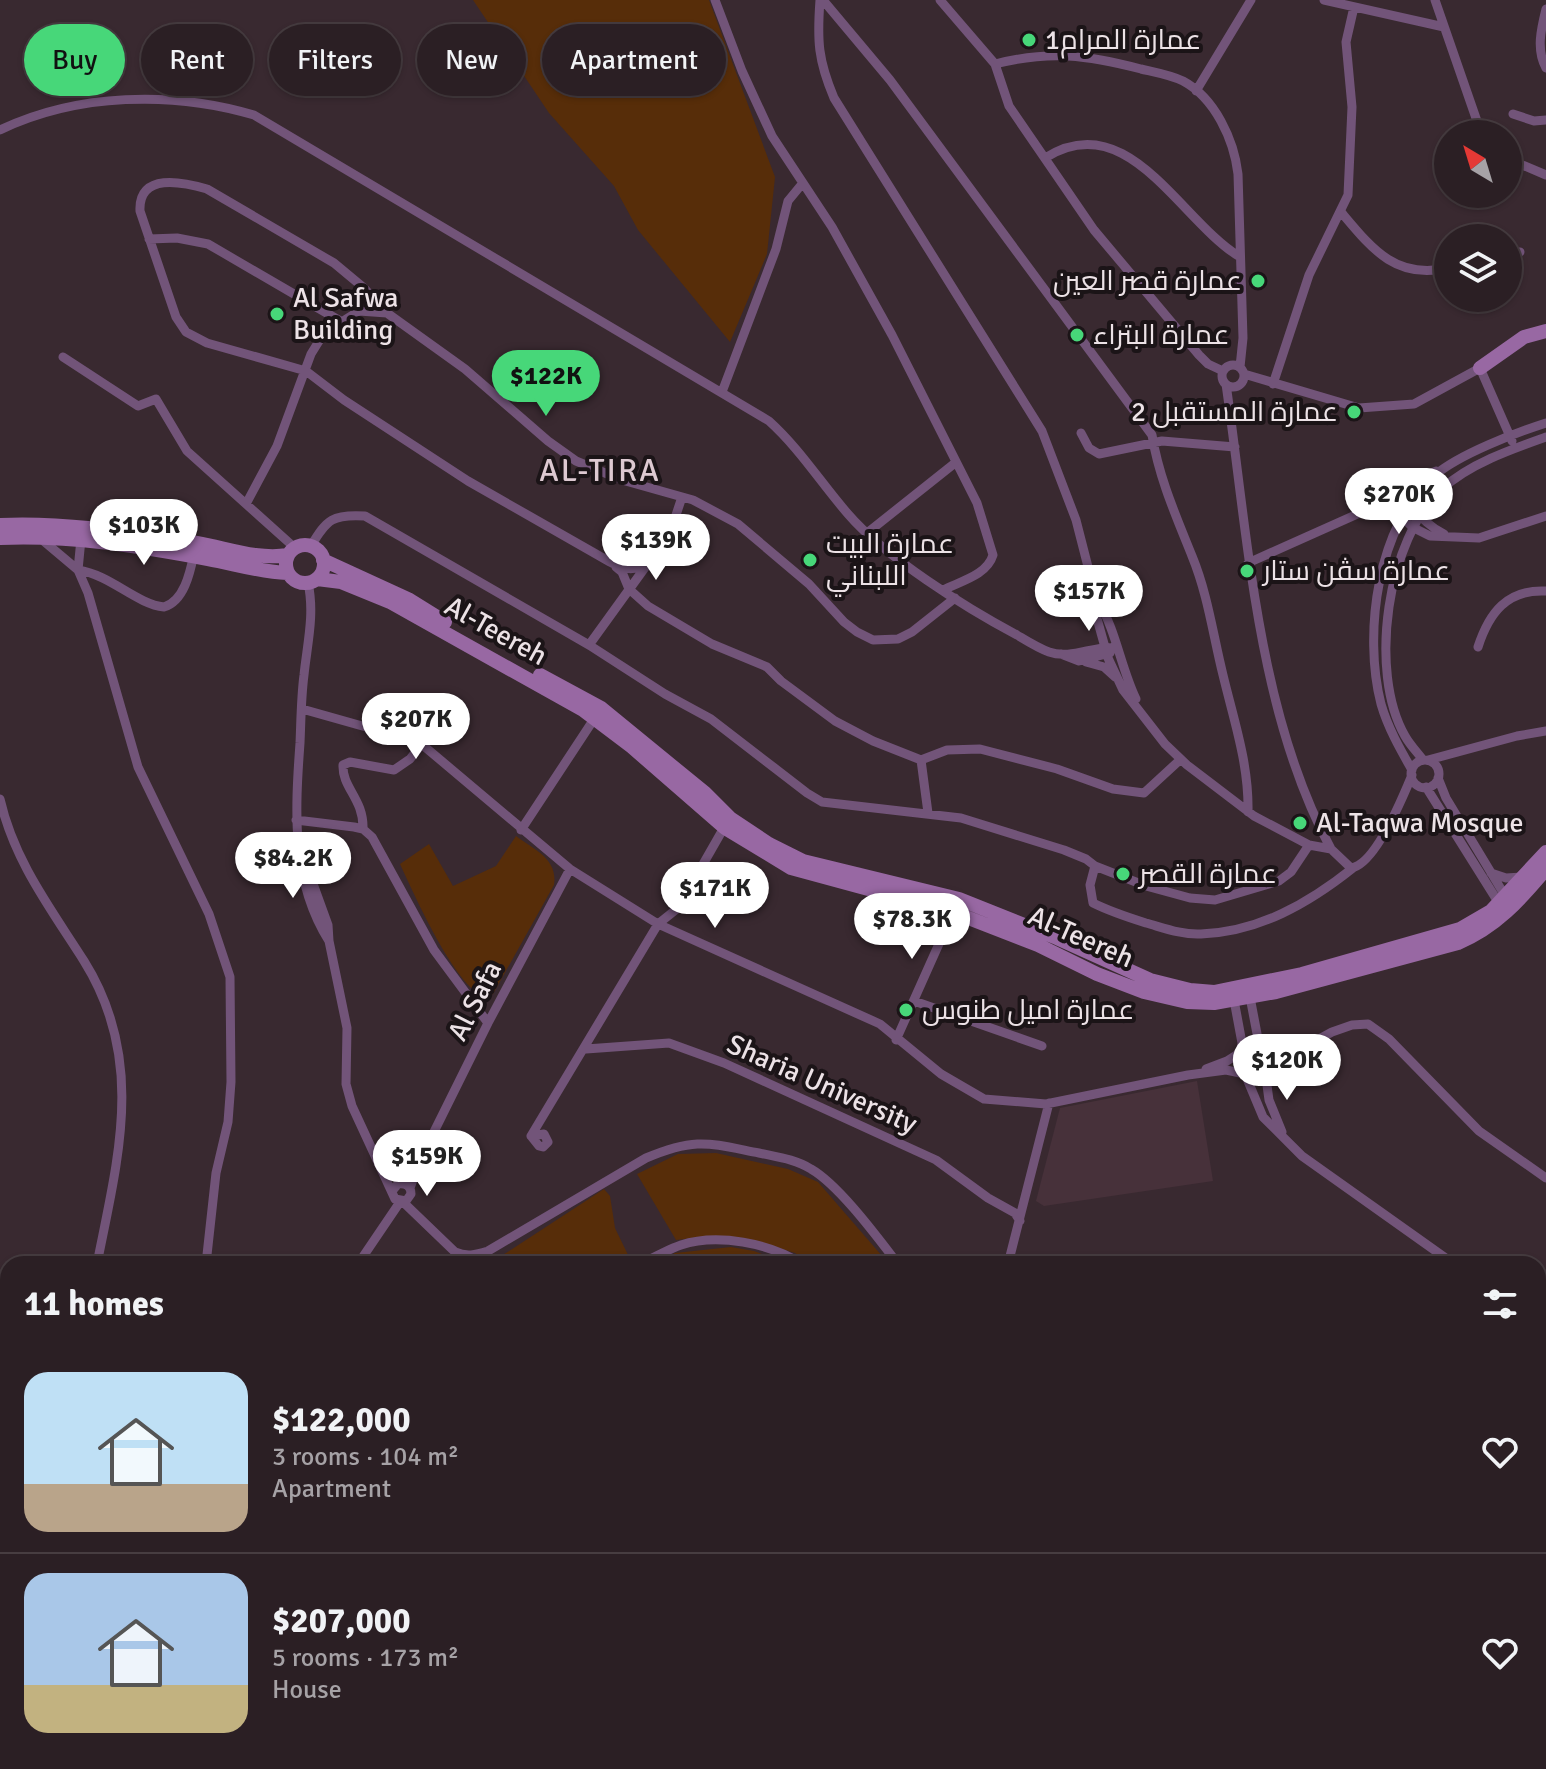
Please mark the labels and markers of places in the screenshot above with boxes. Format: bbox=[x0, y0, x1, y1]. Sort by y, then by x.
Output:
place label: عمارة المرام1 bbox=[1045, 23, 1201, 59]
marker: عمارة المرام1 bbox=[1020, 31, 1038, 49]
place label: عمارة قصر العين bbox=[1053, 264, 1242, 298]
marker: عمارة قصر العين bbox=[1249, 272, 1267, 290]
place label: Al Safwa Building bbox=[293, 281, 398, 347]
marker: Al Safwa Building bbox=[268, 305, 286, 323]
place label: عمارة البتراء bbox=[1093, 318, 1229, 352]
marker: عمارة البتراء bbox=[1068, 326, 1086, 344]
pin: $122K bbox=[490, 350, 602, 418]
place label: عمارة المستقبل 2 bbox=[1131, 395, 1338, 429]
marker: عمارة المستقبل 2 bbox=[1345, 403, 1363, 421]
pin: $270K bbox=[1343, 468, 1455, 536]
pin: $103K bbox=[88, 499, 200, 567]
pin: $139K bbox=[600, 514, 712, 582]
place label: عمارة البيت اللبناني bbox=[826, 527, 954, 597]
marker: عمارة البيت اللبناني bbox=[801, 551, 819, 569]
place label: عمارة سڤن ستار bbox=[1261, 554, 1450, 588]
marker: عمارة سڤن ستار bbox=[1238, 562, 1256, 580]
pin: $157K bbox=[1033, 565, 1145, 633]
pin: $207K bbox=[360, 693, 472, 761]
place label: Al-Taqwa Mosque bbox=[1316, 806, 1524, 840]
marker: Al-Taqwa Mosque bbox=[1291, 814, 1309, 832]
pin: $84.2K bbox=[228, 832, 358, 900]
place label: عمارة القصر bbox=[1137, 857, 1277, 891]
pin: $171K bbox=[659, 862, 771, 930]
marker: عمارة القصر bbox=[1114, 865, 1132, 883]
pin: $78.3K bbox=[847, 893, 977, 961]
place label: عمارة اميل طنوس bbox=[922, 993, 1134, 1027]
marker: عمارة اميل طنوس bbox=[897, 1001, 915, 1019]
pin: $120K bbox=[1231, 1034, 1343, 1102]
pin: $159K bbox=[371, 1130, 483, 1198]

